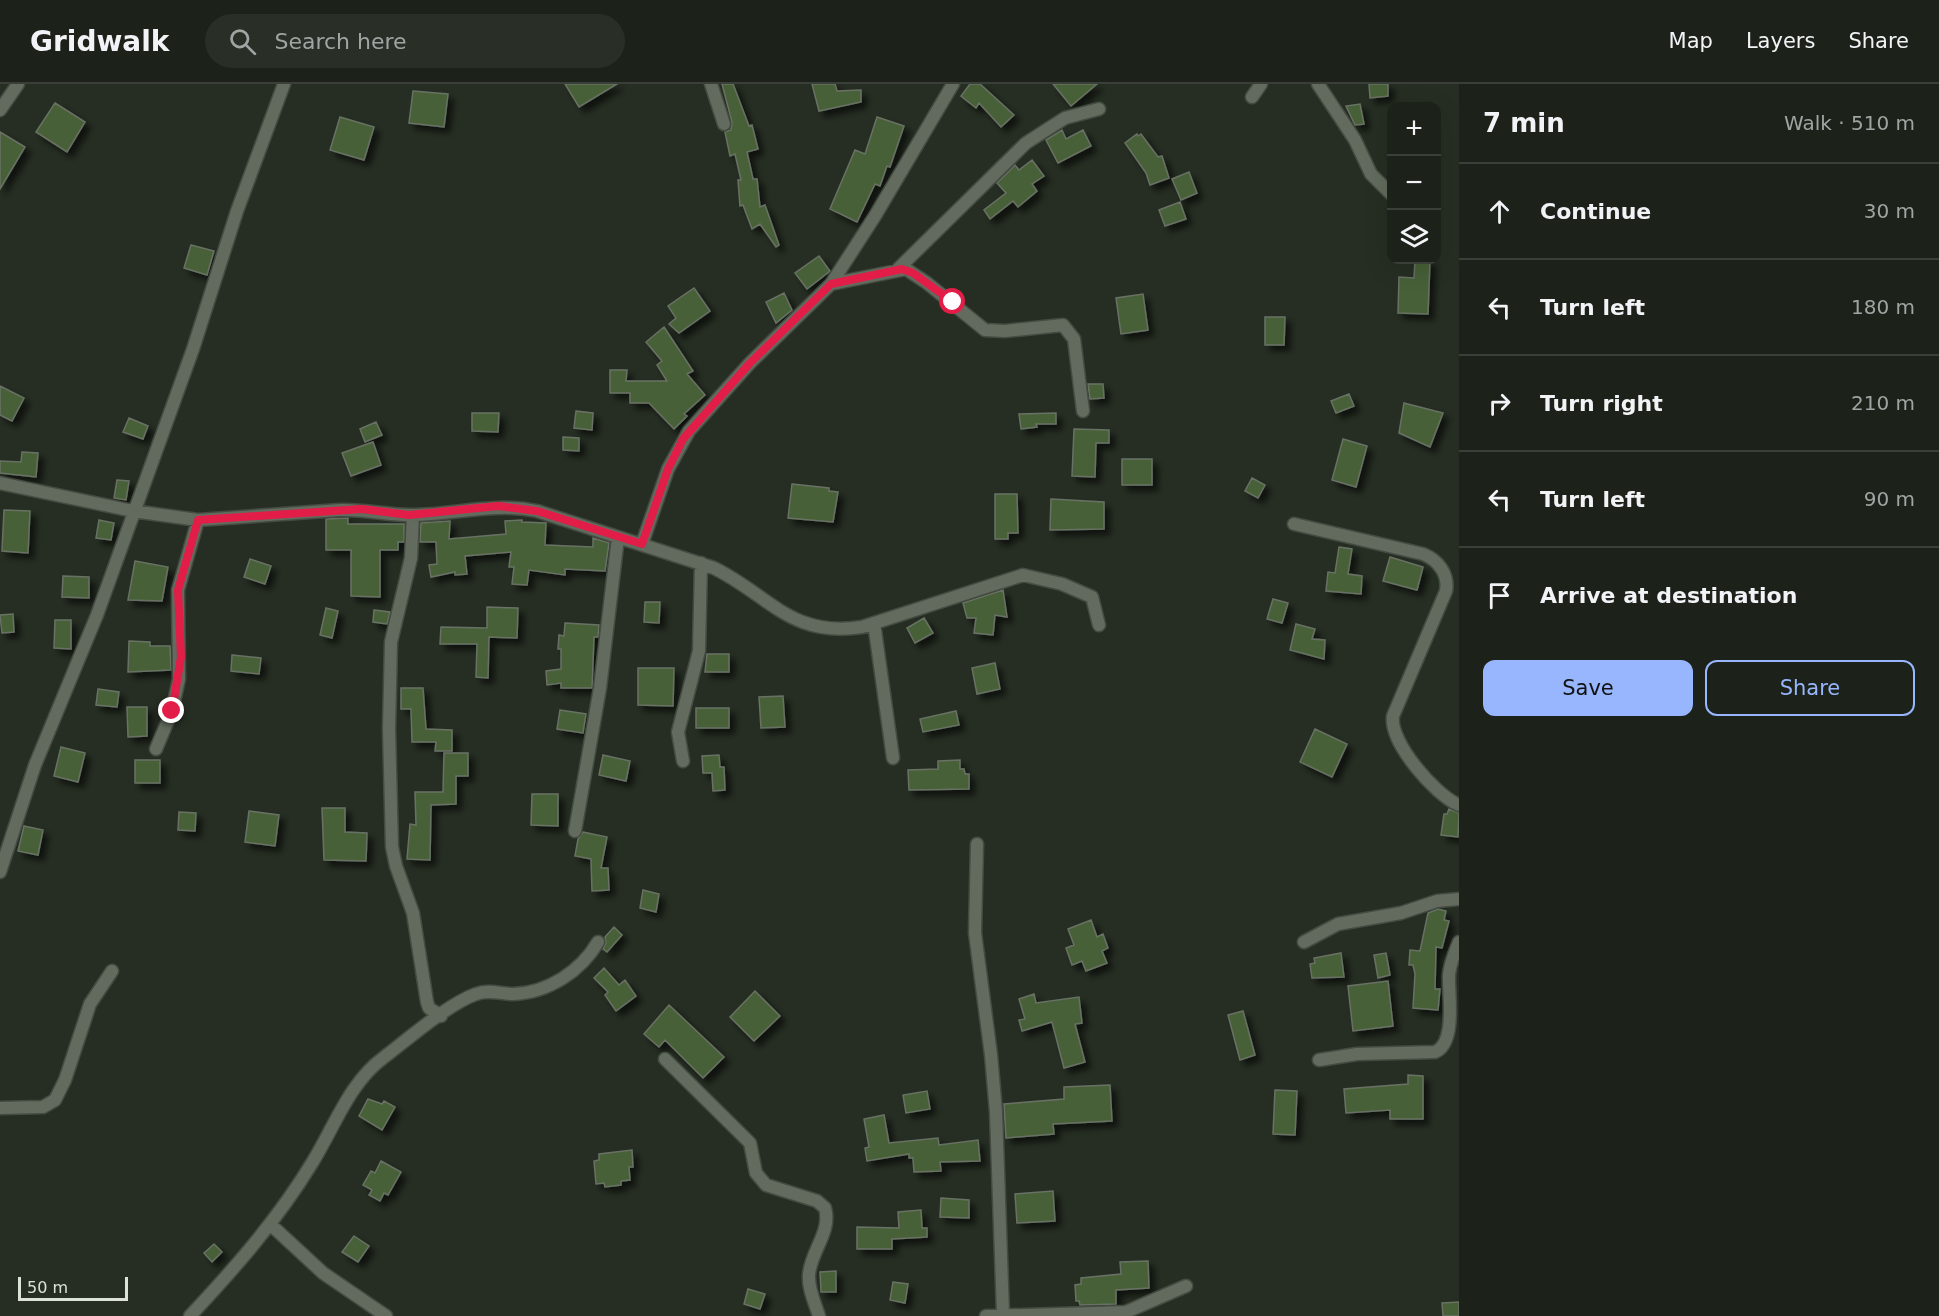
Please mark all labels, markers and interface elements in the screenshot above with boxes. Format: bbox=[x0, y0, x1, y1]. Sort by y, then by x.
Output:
search box bbox=[205, 14, 625, 68]
text: Gridwalk bbox=[30, 25, 169, 58]
icon: search bbox=[226, 25, 259, 58]
text: Search here bbox=[274, 29, 407, 54]
text: Map bbox=[1669, 29, 1713, 53]
text: Layers bbox=[1746, 29, 1815, 53]
text: Share bbox=[1848, 29, 1909, 53]
map controls bbox=[1387, 102, 1441, 264]
button: + bbox=[1387, 102, 1441, 156]
text: 7 min bbox=[1483, 108, 1565, 138]
text: Walk · 510 m bbox=[1784, 111, 1915, 135]
button: − bbox=[1387, 156, 1441, 210]
icon: ahead bbox=[1483, 195, 1516, 228]
text: Continue bbox=[1540, 199, 1651, 224]
text: 30 m bbox=[1864, 199, 1915, 223]
button: layers bbox=[1387, 210, 1441, 264]
route start bbox=[939, 288, 965, 314]
icon: left bbox=[1483, 291, 1516, 324]
text: Turn left bbox=[1540, 295, 1645, 320]
text: 180 m bbox=[1851, 295, 1915, 319]
icon: right bbox=[1483, 387, 1516, 420]
text: Turn right bbox=[1540, 391, 1663, 416]
text: 210 m bbox=[1851, 391, 1915, 415]
icon: left bbox=[1483, 483, 1516, 516]
text: Turn left bbox=[1540, 487, 1645, 512]
text: 90 m bbox=[1864, 487, 1915, 511]
icon: arrive bbox=[1483, 579, 1516, 612]
text: Arrive at destination bbox=[1540, 583, 1797, 608]
button: Save bbox=[1483, 660, 1693, 716]
button: Share bbox=[1705, 660, 1915, 716]
route end bbox=[158, 697, 184, 723]
scale bar bbox=[18, 1274, 128, 1302]
text: 50 m bbox=[27, 1278, 68, 1297]

